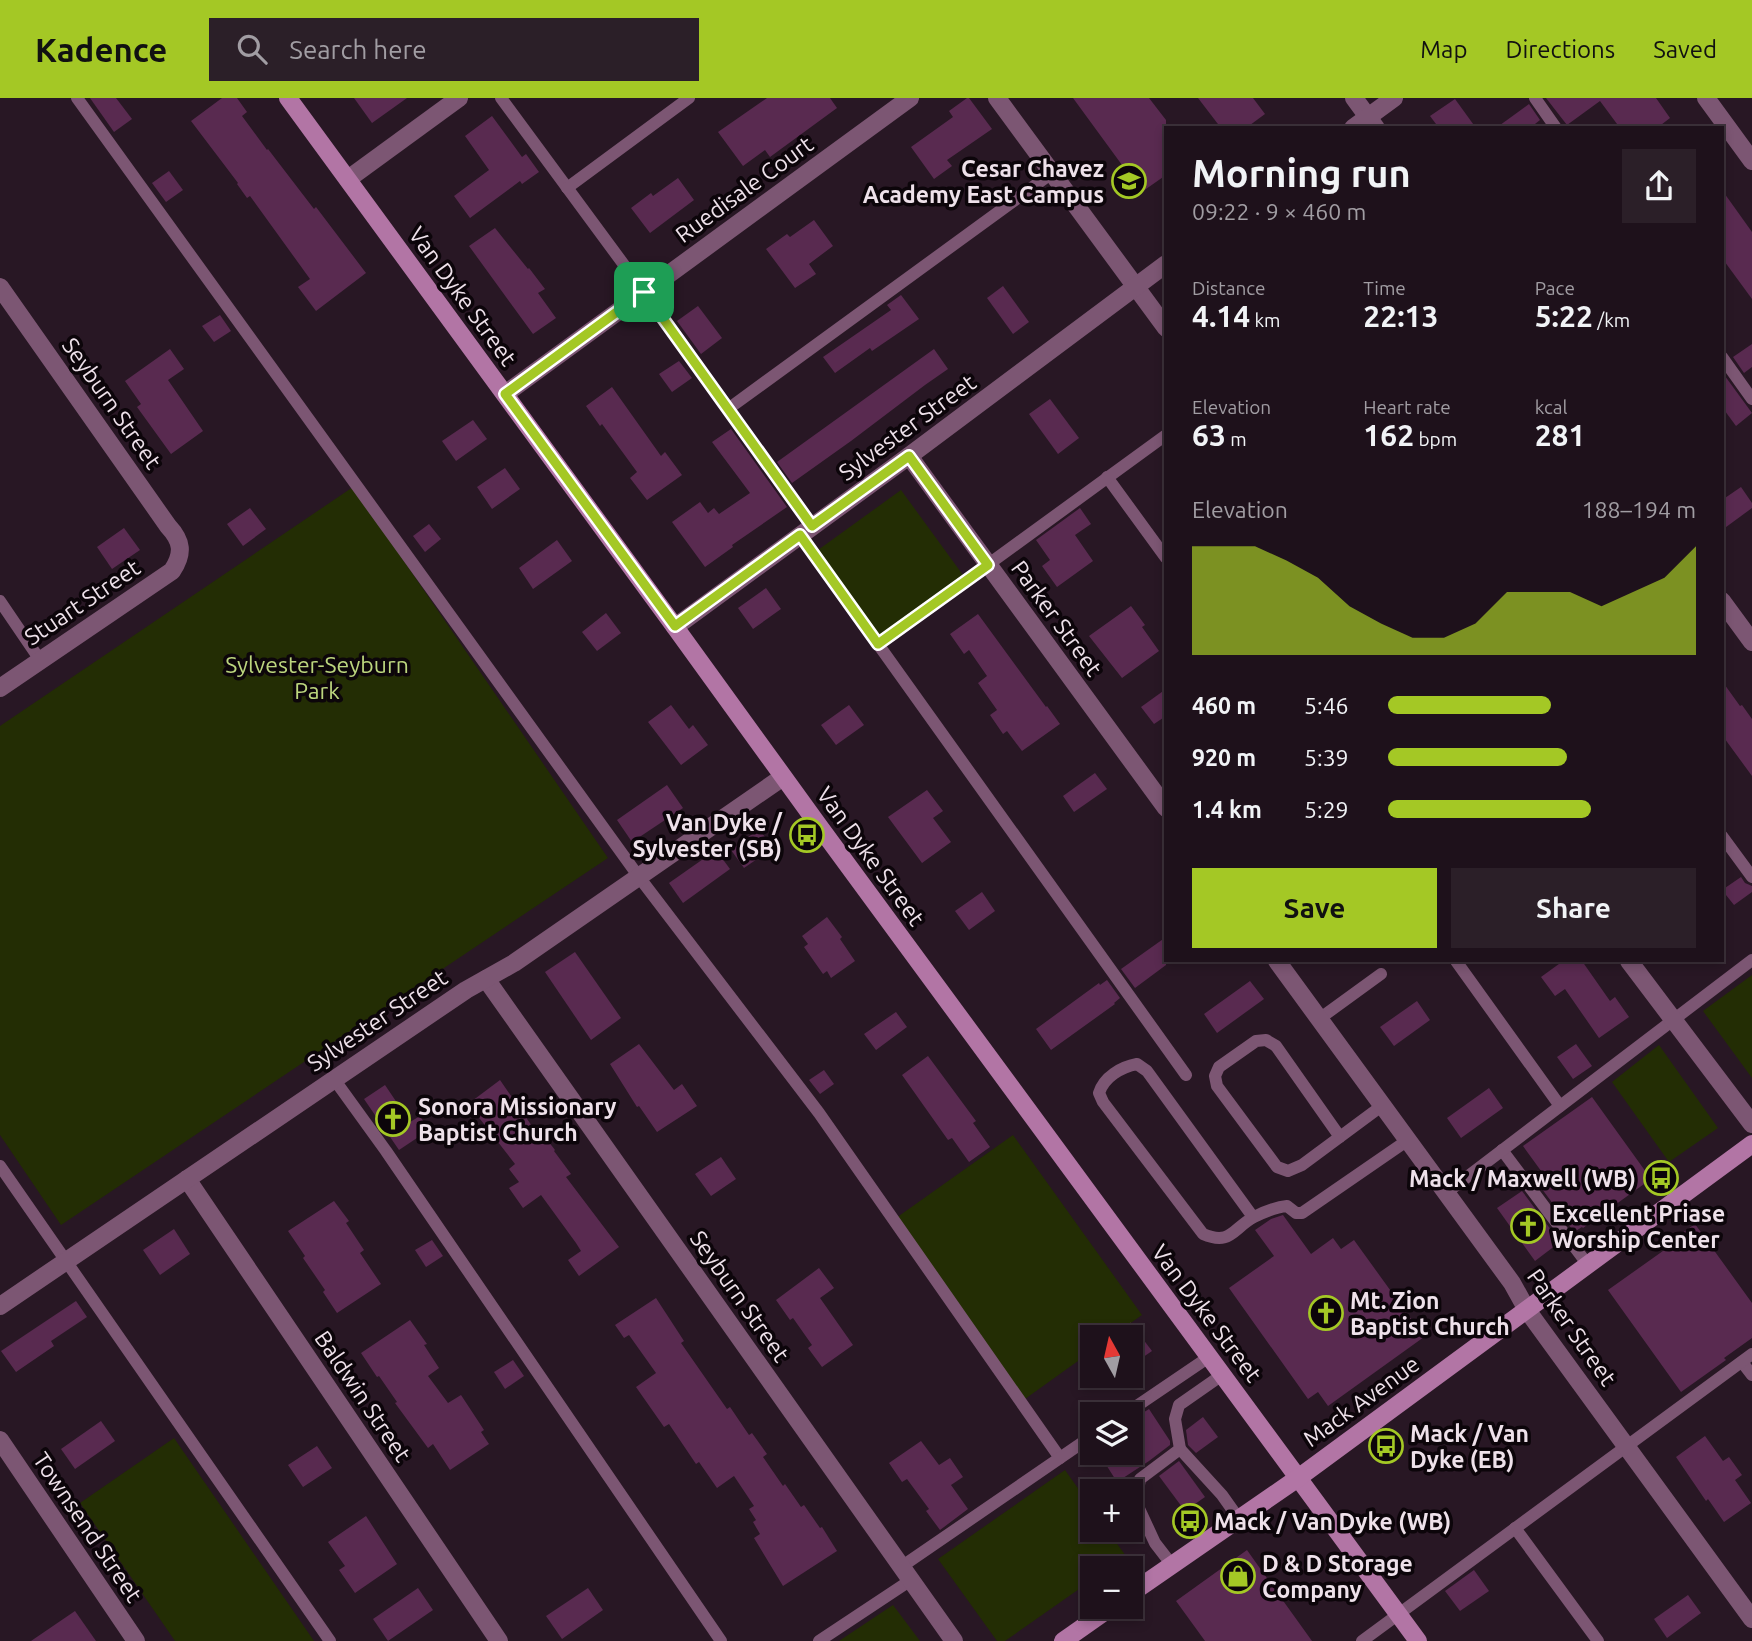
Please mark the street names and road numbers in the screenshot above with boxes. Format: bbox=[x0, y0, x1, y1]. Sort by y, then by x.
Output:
street label: Ruedisale Court bbox=[671, 131, 817, 247]
street label: Van Dyke Street bbox=[404, 222, 522, 370]
street label: Seyburn Street bbox=[58, 333, 166, 473]
street label: Sylvester Street bbox=[834, 369, 980, 485]
street label: Stuart Street bbox=[20, 554, 144, 650]
street label: Parker Street bbox=[1007, 556, 1107, 680]
street label: Van Dyke Street bbox=[812, 782, 930, 930]
street label: Sylvester Street bbox=[303, 964, 451, 1076]
street label: Seyburn Street bbox=[686, 1226, 794, 1366]
street label: Van Dyke Street bbox=[1147, 1240, 1267, 1386]
street label: Parker Street bbox=[1523, 1264, 1621, 1390]
street label: Baldwin Street bbox=[310, 1326, 416, 1466]
street label: Mack Avenue bbox=[1298, 1351, 1424, 1451]
street label: Townsend Street bbox=[29, 1448, 147, 1606]

